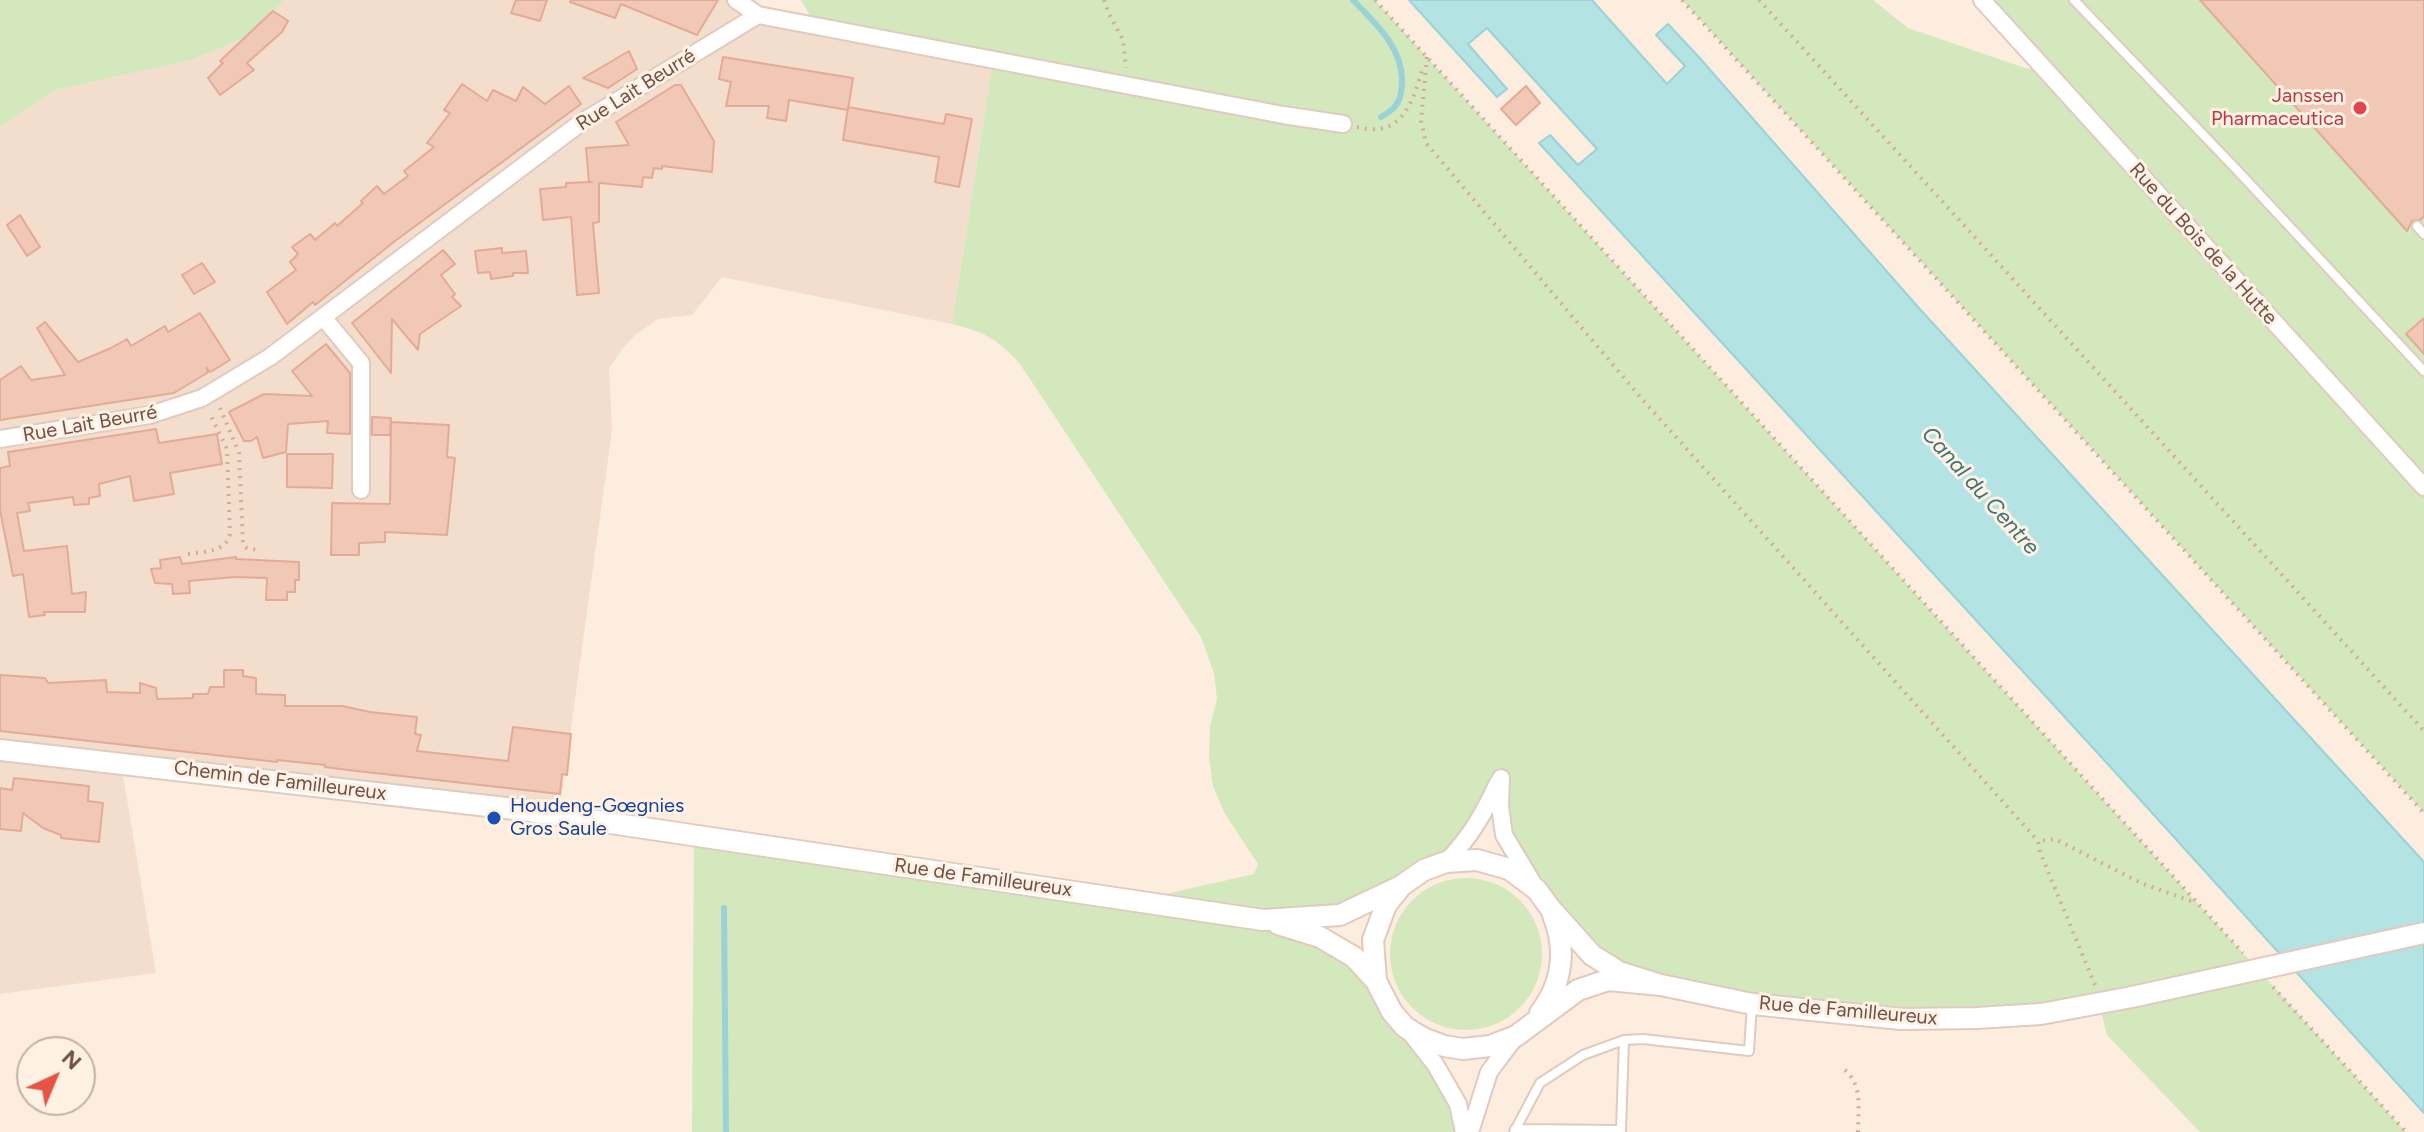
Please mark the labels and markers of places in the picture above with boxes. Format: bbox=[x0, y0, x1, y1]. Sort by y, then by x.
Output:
place label: Janssen Pharmaceutica bbox=[2211, 84, 2344, 131]
marker: Janssen Pharmaceutica bbox=[2351, 99, 2369, 117]
place label: Houdeng-Gœgnies Gros Saule bbox=[510, 794, 684, 841]
marker: Houdeng-Gœgnies Gros Saule bbox=[485, 809, 503, 827]

